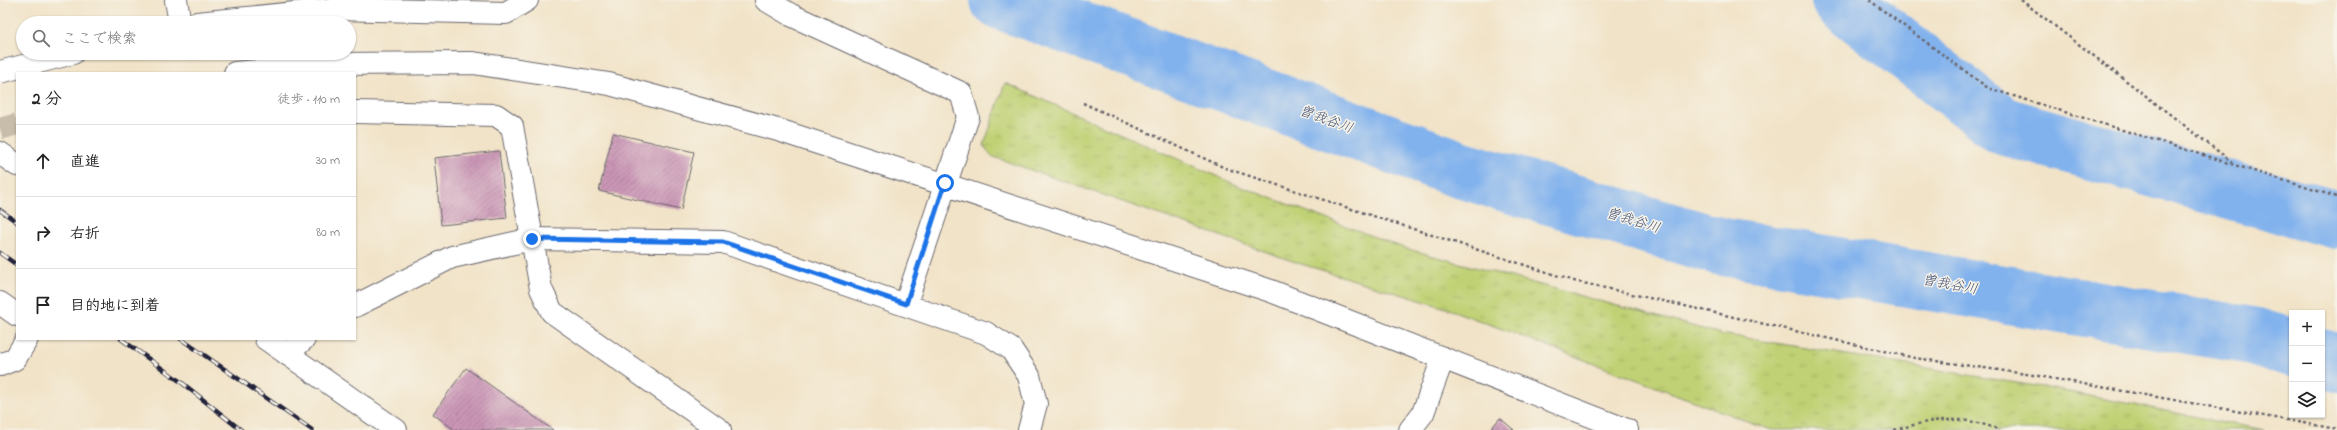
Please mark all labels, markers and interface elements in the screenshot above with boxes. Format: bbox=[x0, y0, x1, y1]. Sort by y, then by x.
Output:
search box bbox=[16, 16, 356, 60]
icon: search bbox=[30, 27, 52, 49]
text: ここで検索 bbox=[62, 28, 137, 50]
text: 2 分 bbox=[32, 87, 62, 112]
text: 徒歩 · 110 m bbox=[278, 90, 340, 109]
water label: 曽我谷川 bbox=[1296, 101, 1356, 139]
icon: ahead bbox=[32, 150, 54, 172]
text: 直進 bbox=[70, 151, 100, 173]
text: 30 m bbox=[316, 151, 340, 170]
route start bbox=[936, 174, 954, 192]
water label: 曽我谷川 bbox=[1603, 203, 1663, 239]
icon: right bbox=[32, 222, 54, 244]
text: 右折 bbox=[70, 223, 100, 245]
text: 80 m bbox=[316, 223, 340, 242]
route end bbox=[523, 230, 541, 248]
water label: 曽我谷川 bbox=[1921, 270, 1979, 300]
icon: arrive bbox=[32, 294, 54, 316]
text: 目的地に到着 bbox=[70, 295, 160, 317]
map controls bbox=[2289, 310, 2325, 418]
button: + bbox=[2289, 310, 2325, 346]
button: − bbox=[2289, 346, 2325, 382]
button: layers bbox=[2289, 382, 2325, 418]

